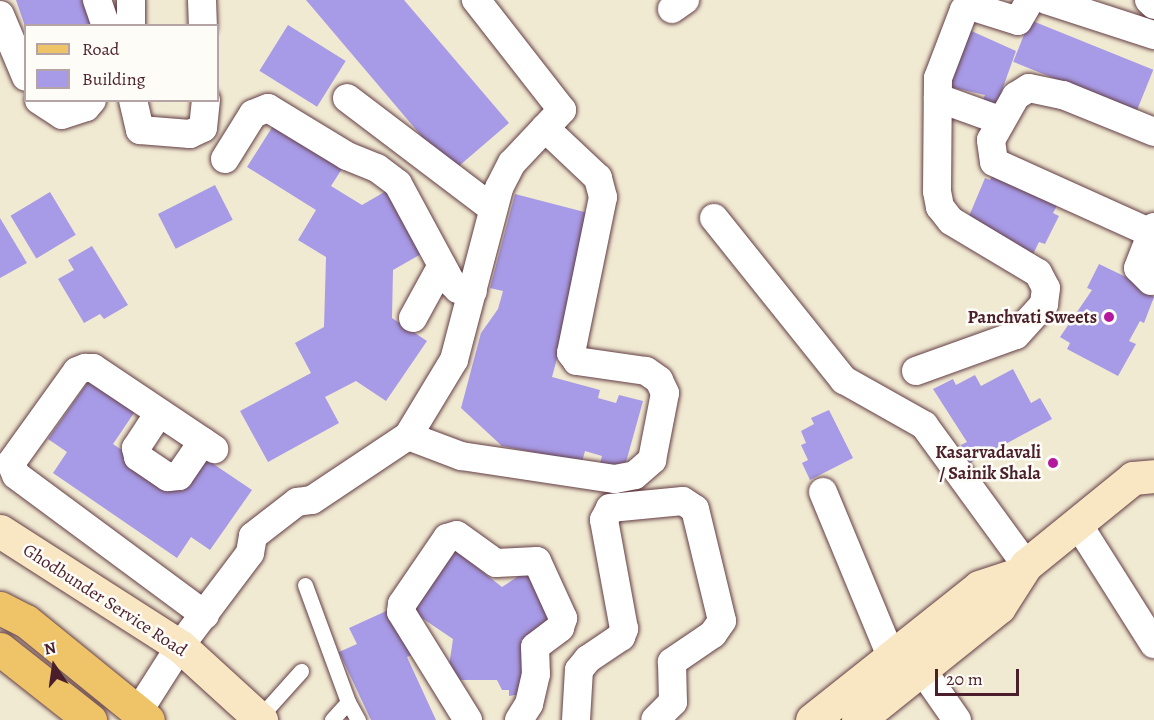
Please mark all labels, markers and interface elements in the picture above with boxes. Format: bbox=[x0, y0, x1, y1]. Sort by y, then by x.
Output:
legend bbox=[24, 24, 219, 102]
text: Road bbox=[82, 37, 119, 61]
text: Building bbox=[82, 67, 146, 91]
place label: Panchvati Sweets bbox=[967, 306, 1097, 328]
marker: Panchvati Sweets bbox=[1102, 310, 1116, 324]
place label: Kasarvadavali / Sainik Shala bbox=[935, 442, 1041, 484]
marker: Kasarvadavali / Sainik Shala bbox=[1046, 456, 1060, 470]
street label: Ghodbunder Service Road bbox=[19, 539, 191, 661]
north arrow bbox=[24, 636, 84, 696]
text: N bbox=[42, 636, 58, 660]
scale bar bbox=[938, 657, 1022, 695]
text: 20 m bbox=[946, 667, 983, 691]

